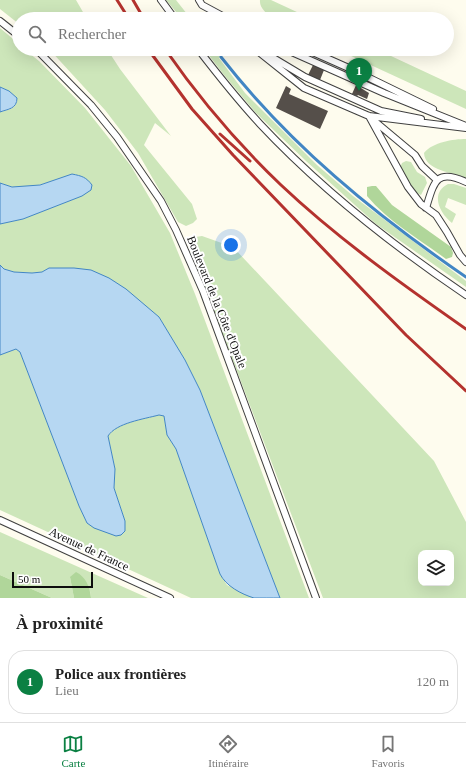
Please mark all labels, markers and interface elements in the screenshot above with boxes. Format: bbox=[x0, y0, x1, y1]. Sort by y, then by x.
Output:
search box bbox=[12, 12, 454, 56]
icon: search bbox=[26, 23, 48, 45]
text: Rechercher bbox=[58, 26, 126, 42]
pin: 1 bbox=[346, 58, 372, 91]
street label: Boulevard de la Côte d'Opale bbox=[184, 234, 250, 370]
your location bbox=[221, 235, 241, 255]
street label: Avenue de France bbox=[47, 524, 131, 574]
map controls bbox=[418, 550, 454, 586]
button: layers bbox=[418, 550, 454, 586]
scale bar bbox=[12, 570, 93, 589]
text: 50 m bbox=[18, 573, 40, 585]
text: À proximité bbox=[16, 614, 103, 633]
text: Police aux frontières bbox=[55, 666, 186, 682]
text: 1 bbox=[27, 674, 33, 689]
text: 120 m bbox=[416, 674, 449, 689]
text: Lieu bbox=[55, 683, 79, 698]
tab: Carte bbox=[61, 733, 85, 769]
tab: Itinéraire bbox=[208, 733, 249, 769]
tab: Favoris bbox=[372, 733, 405, 769]

